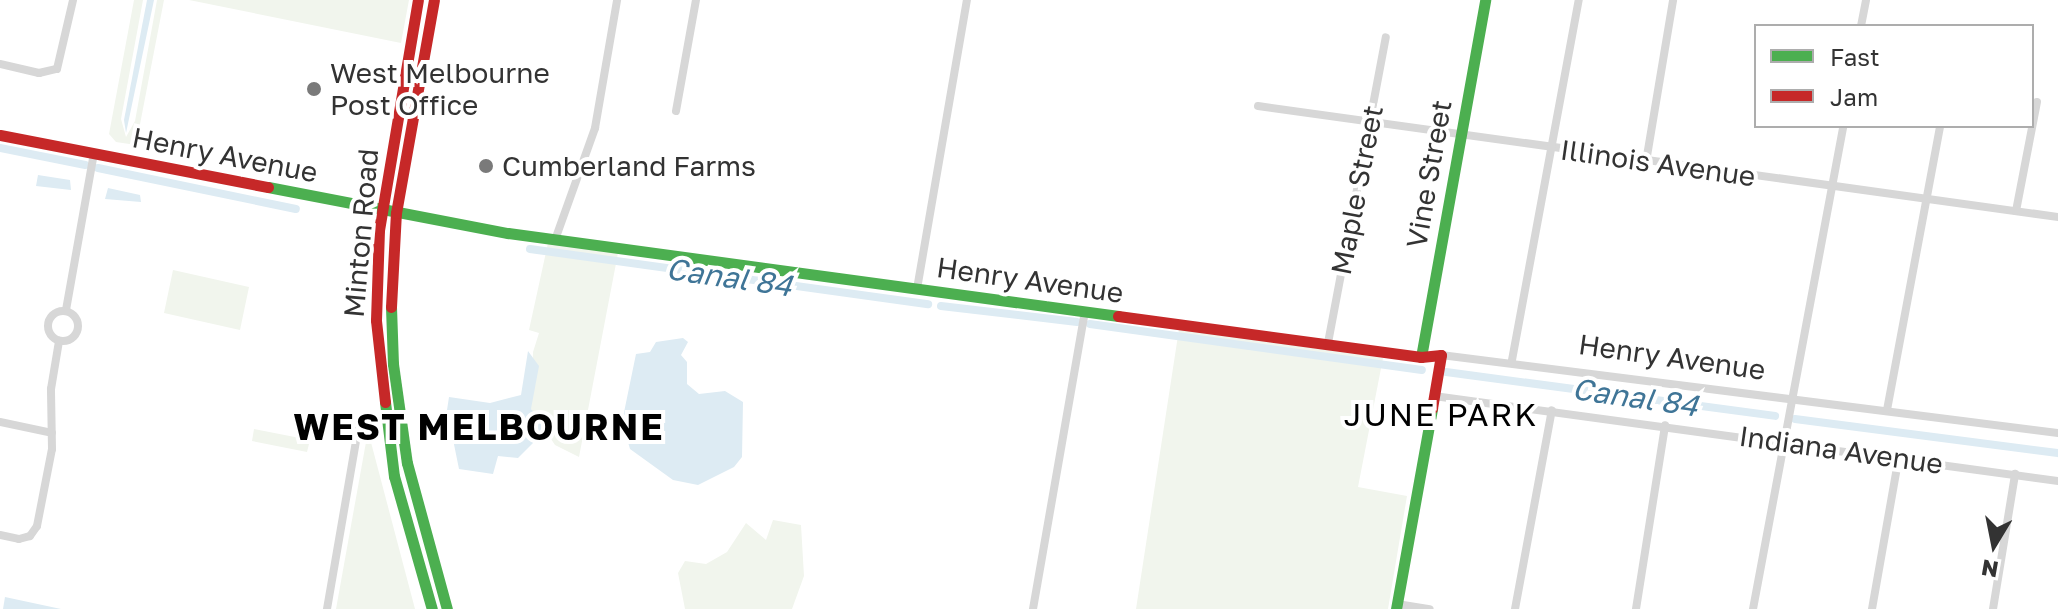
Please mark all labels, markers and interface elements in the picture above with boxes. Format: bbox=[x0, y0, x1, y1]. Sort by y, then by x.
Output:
legend bbox=[1754, 24, 2034, 128]
text: Fast bbox=[1830, 42, 1880, 71]
place label: West Melbourne Post Office bbox=[330, 56, 550, 122]
marker: West Melbourne Post Office bbox=[305, 80, 323, 98]
text: Jam bbox=[1830, 82, 1878, 111]
street label: Vine Street bbox=[1399, 97, 1459, 251]
street label: Maple Street bbox=[1324, 102, 1390, 278]
street label: Henry Avenue bbox=[130, 121, 320, 189]
street label: Illinois Avenue bbox=[1558, 133, 1758, 193]
street label: Minton Road bbox=[337, 147, 385, 319]
place label: Cumberland Farms bbox=[502, 149, 756, 183]
marker: Cumberland Farms bbox=[477, 157, 495, 175]
water label: Canal 84 bbox=[664, 250, 794, 304]
street label: Henry Avenue bbox=[935, 250, 1125, 310]
street label: Henry Avenue bbox=[1577, 327, 1767, 387]
water label: Canal 84 bbox=[1570, 370, 1700, 424]
district label: JUNE PARK bbox=[1344, 395, 1538, 433]
district label: WEST MELBOURNE bbox=[293, 405, 665, 449]
street label: Indiana Avenue bbox=[1737, 419, 1945, 481]
north arrow bbox=[1954, 505, 2034, 585]
text: N bbox=[1979, 554, 2000, 584]

